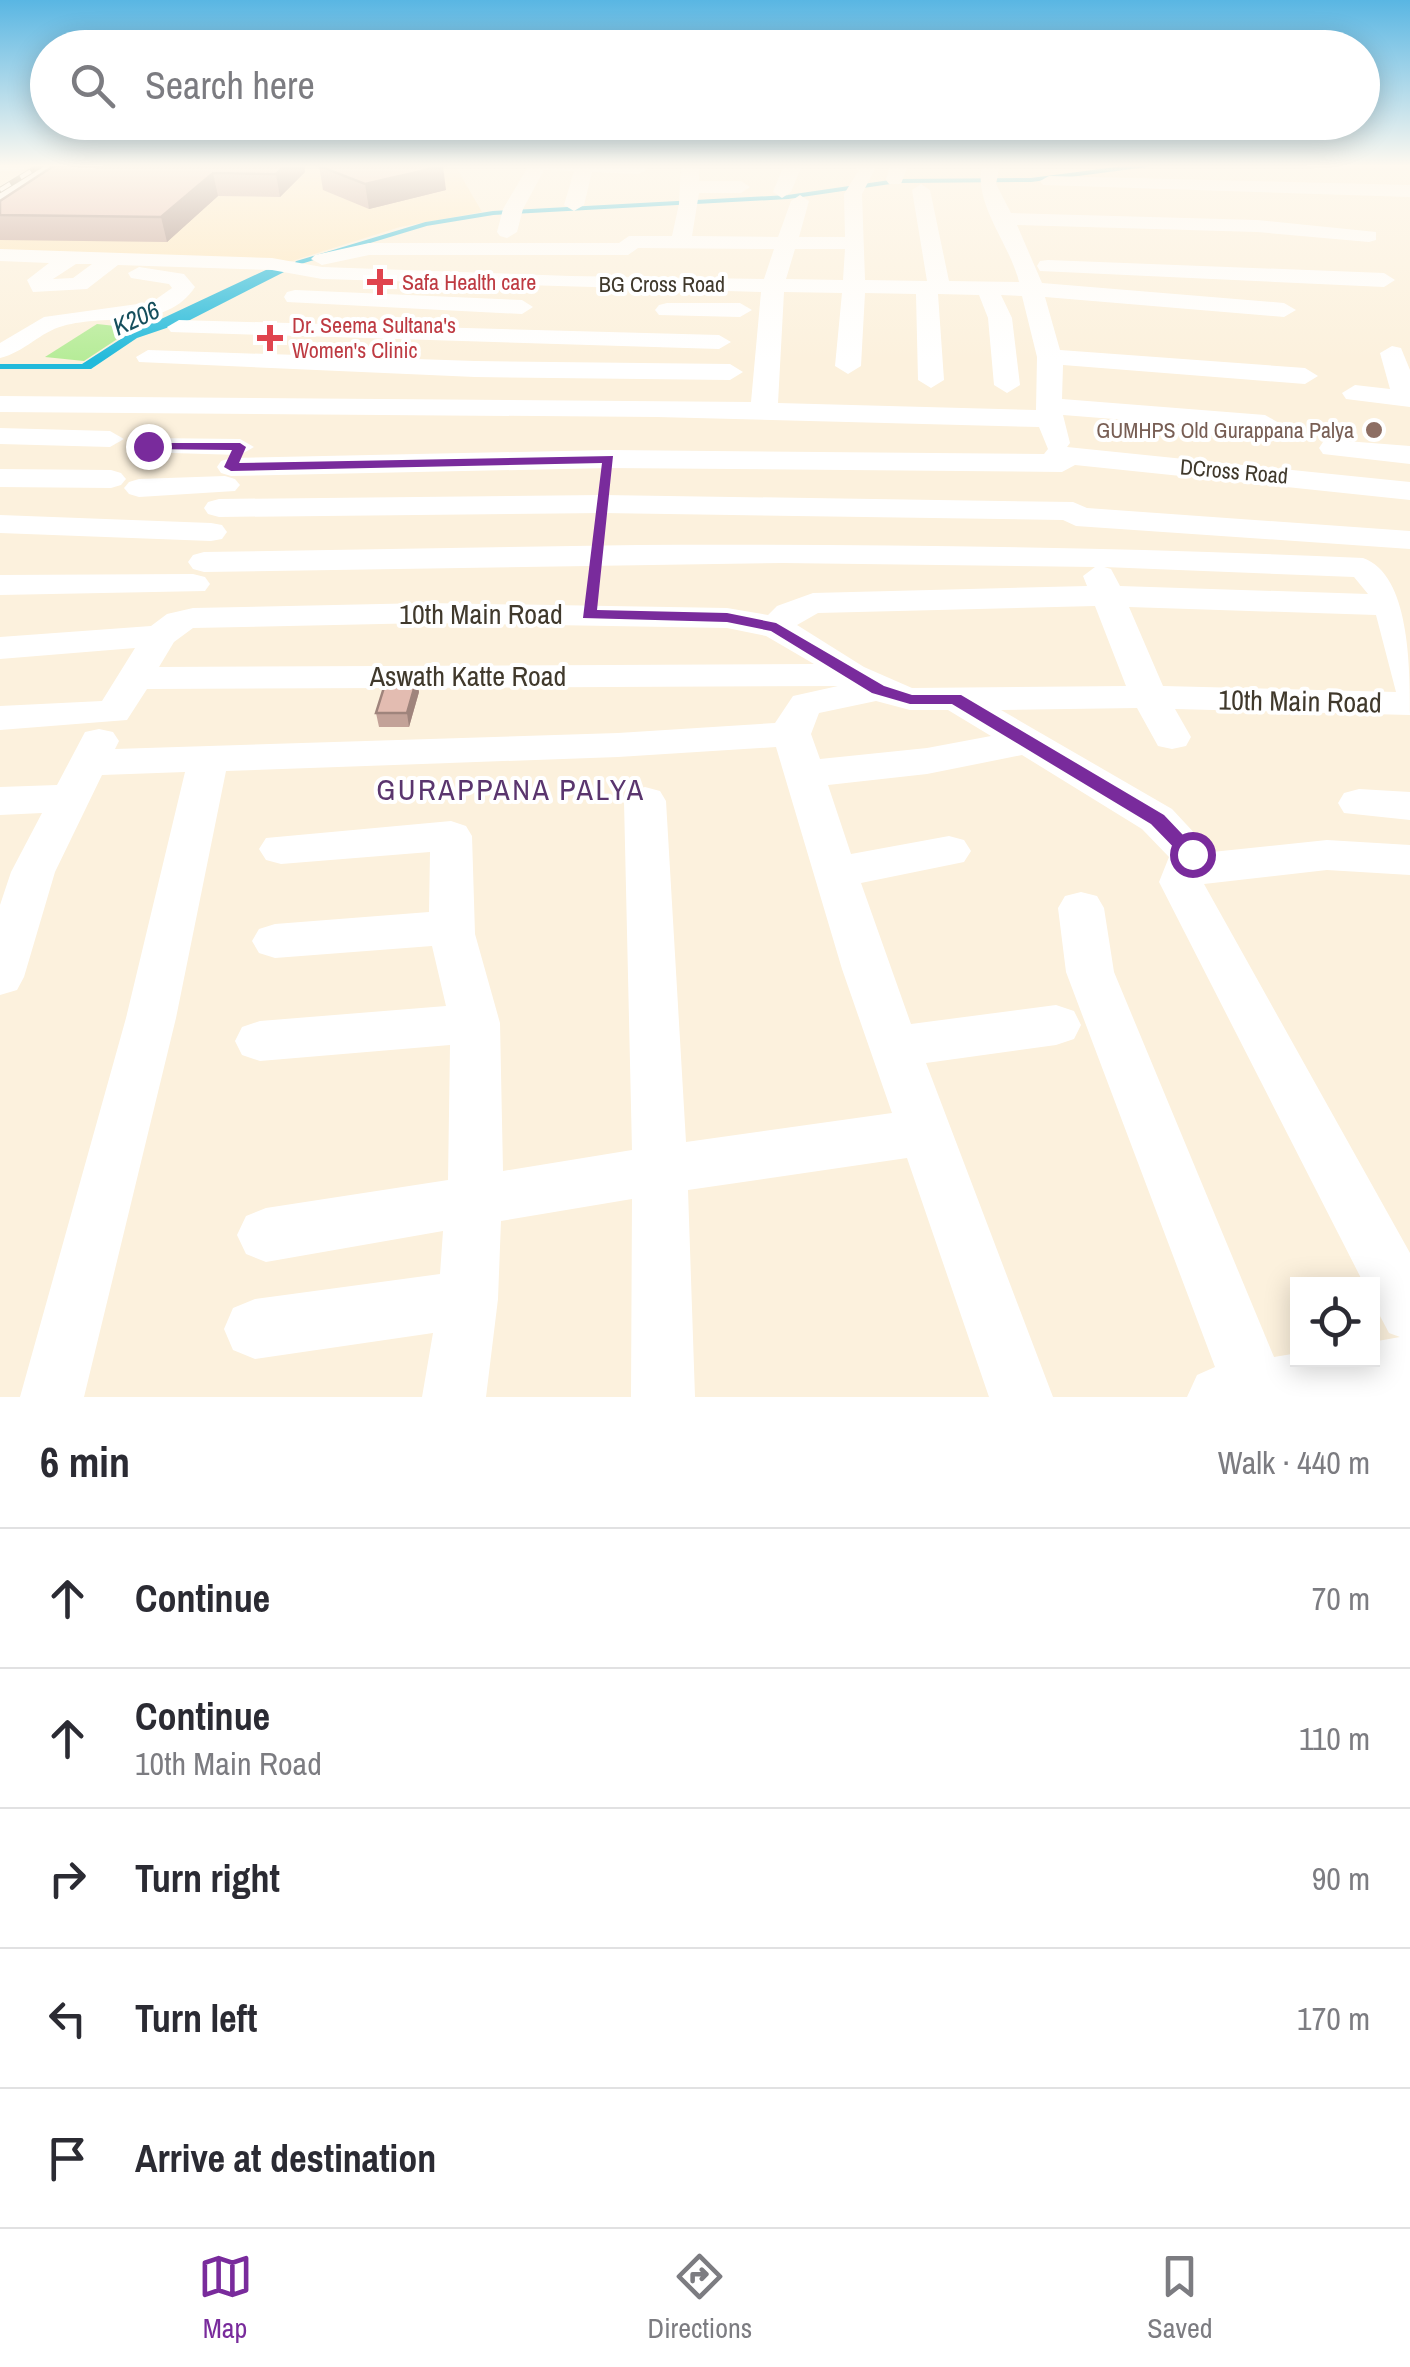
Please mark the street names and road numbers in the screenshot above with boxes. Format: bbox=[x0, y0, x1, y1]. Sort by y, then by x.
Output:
street label: BG Cross Road bbox=[599, 269, 725, 299]
street label: DCross Road bbox=[1179, 451, 1289, 491]
street label: 10th Main Road bbox=[399, 595, 563, 633]
street label: Aswath Katte Road bbox=[369, 657, 566, 695]
street label: 10th Main Road bbox=[1218, 681, 1382, 721]

